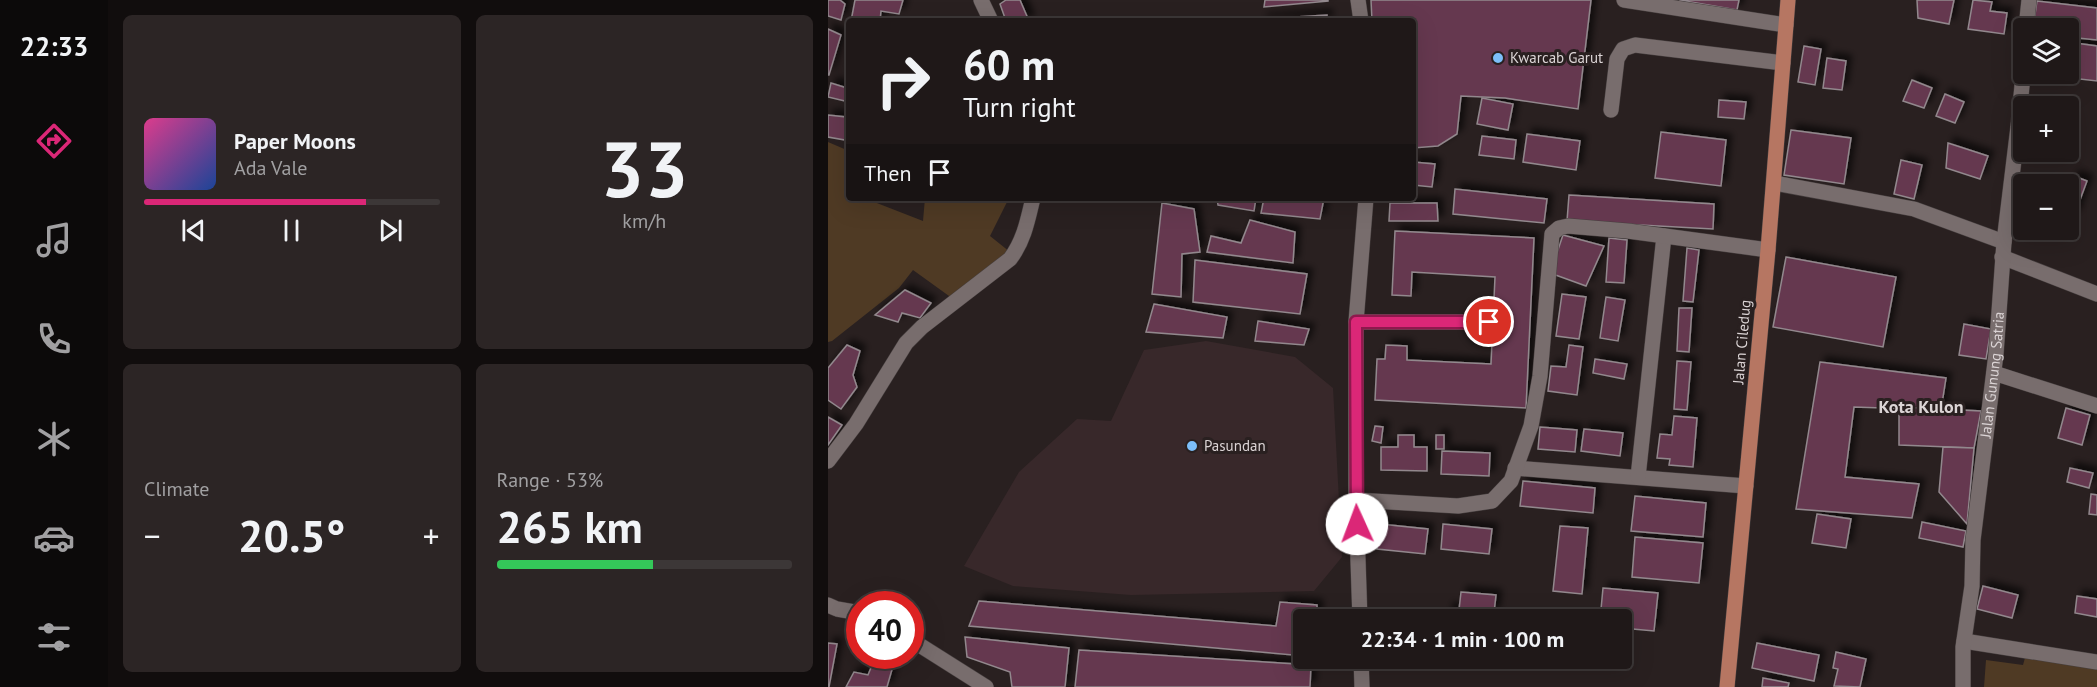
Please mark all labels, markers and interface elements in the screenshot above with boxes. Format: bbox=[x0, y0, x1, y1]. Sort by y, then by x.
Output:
map controls bbox=[2013, 18, 2079, 240]
button: layers bbox=[2013, 18, 2079, 84]
text: 22:33 bbox=[20, 29, 88, 63]
text: 60 m bbox=[963, 37, 1055, 92]
icon: right bbox=[864, 42, 942, 120]
place label: Kwarcab Garut bbox=[1510, 48, 1603, 67]
marker: Kwarcab Garut bbox=[1491, 51, 1505, 65]
text: Turn right bbox=[963, 90, 1076, 124]
button: + bbox=[2013, 96, 2079, 162]
text: 33 bbox=[600, 118, 688, 219]
icon: directions bbox=[33, 120, 75, 162]
text: Paper Moons bbox=[234, 127, 356, 155]
text: Ada Vale bbox=[234, 155, 307, 181]
icon: arrive bbox=[923, 156, 956, 189]
text: Then bbox=[864, 159, 911, 187]
button: − bbox=[2013, 174, 2079, 240]
text: km/h bbox=[622, 208, 666, 234]
icon: previous bbox=[177, 214, 210, 247]
icon: pause bbox=[275, 214, 308, 247]
icon: next bbox=[374, 214, 407, 247]
icon: music bbox=[33, 219, 75, 261]
pin bbox=[1463, 296, 1514, 347]
street label: Jalan Ciledug bbox=[1728, 299, 1755, 386]
icon: arrive bbox=[1472, 305, 1505, 338]
street label: Jalan Gunung Satria bbox=[1976, 311, 2008, 440]
icon: phone bbox=[33, 318, 75, 360]
district label: Kota Kulon bbox=[1879, 395, 1963, 418]
icon: climate bbox=[33, 418, 75, 460]
place label: Pasundan bbox=[1204, 436, 1266, 455]
marker: Pasundan bbox=[1185, 439, 1199, 453]
text: Range · 53% bbox=[497, 467, 603, 493]
text: Climate bbox=[144, 476, 210, 502]
position arrow bbox=[1325, 492, 1389, 556]
text: 265 km bbox=[497, 497, 643, 555]
text: 20.5° bbox=[238, 506, 345, 564]
text: − bbox=[144, 514, 161, 557]
text: + bbox=[423, 514, 440, 557]
icon: car bbox=[33, 517, 75, 559]
speed limit sign: 40 bbox=[846, 591, 924, 669]
icon: filters bbox=[33, 616, 75, 658]
text: 22:34 · 1 min · 100 m bbox=[1361, 625, 1564, 653]

